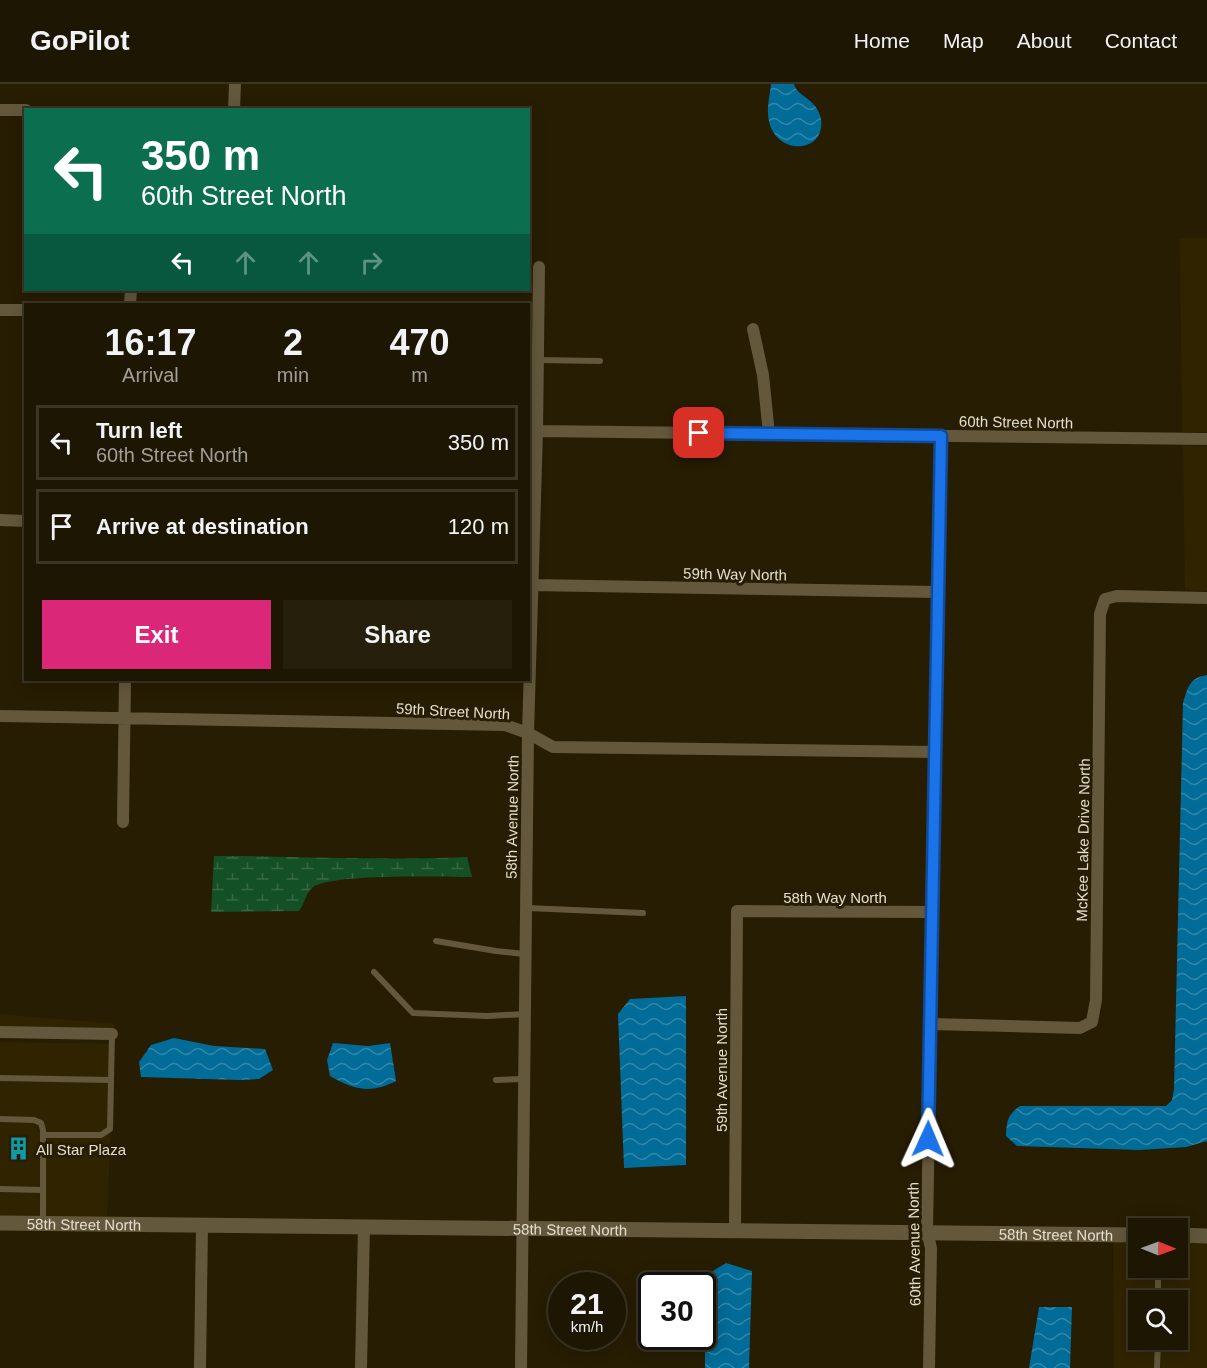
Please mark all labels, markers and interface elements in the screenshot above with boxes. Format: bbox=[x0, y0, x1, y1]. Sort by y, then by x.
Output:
text: GoPilot bbox=[30, 25, 130, 56]
text: Home bbox=[854, 29, 910, 52]
text: Map bbox=[943, 29, 984, 52]
text: About bbox=[1017, 29, 1072, 52]
text: Contact bbox=[1105, 29, 1177, 52]
icon: left bbox=[42, 132, 120, 210]
text: 350 m bbox=[141, 132, 260, 179]
text: 60th Street North bbox=[141, 181, 347, 211]
icon: left bbox=[166, 246, 199, 279]
icon: ahead bbox=[229, 246, 262, 279]
icon: ahead bbox=[292, 246, 325, 279]
icon: right bbox=[355, 246, 388, 279]
text: 16:17 bbox=[104, 322, 196, 363]
text: 2 bbox=[283, 322, 303, 363]
text: 470 bbox=[389, 322, 450, 363]
text: Arrival bbox=[122, 364, 179, 386]
text: min bbox=[277, 364, 309, 386]
text: m bbox=[411, 364, 428, 386]
pin bbox=[673, 407, 724, 458]
street label: 60th Street North bbox=[959, 413, 1073, 431]
icon: arrive bbox=[682, 416, 715, 449]
text: Turn left bbox=[96, 418, 182, 443]
icon: left bbox=[45, 426, 78, 459]
text: 350 m bbox=[448, 430, 509, 455]
text: 60th Street North bbox=[96, 444, 248, 466]
icon: arrive bbox=[45, 510, 78, 543]
text: Arrive at destination bbox=[96, 514, 309, 539]
text: 120 m bbox=[448, 514, 509, 539]
street label: 59th Way North bbox=[683, 565, 787, 583]
button: Exit bbox=[42, 600, 271, 669]
button: Share bbox=[283, 600, 512, 669]
street label: 59th Street North bbox=[396, 700, 510, 722]
street label: 58th Avenue North bbox=[502, 755, 522, 879]
street label: McKee Lake Drive North bbox=[1073, 758, 1093, 922]
street label: 58th Way North bbox=[783, 889, 887, 906]
street label: 59th Avenue North bbox=[713, 1008, 730, 1132]
position arrow bbox=[896, 1107, 960, 1171]
building icon: All Star Plaza bbox=[5, 1136, 31, 1162]
place label: All Star Plaza bbox=[36, 1141, 127, 1158]
street label: 60th Avenue North bbox=[904, 1182, 924, 1306]
street label: 58th Street North bbox=[27, 1215, 141, 1233]
north arrow bbox=[1128, 1218, 1188, 1278]
map controls bbox=[1128, 1218, 1188, 1350]
street label: 58th Street North bbox=[513, 1220, 627, 1238]
street label: 58th Street North bbox=[999, 1225, 1113, 1243]
speed limit sign: 30 bbox=[638, 1272, 716, 1350]
text: 21 bbox=[570, 1287, 604, 1320]
button: search bbox=[1128, 1290, 1188, 1350]
text: km/h bbox=[571, 1318, 603, 1335]

